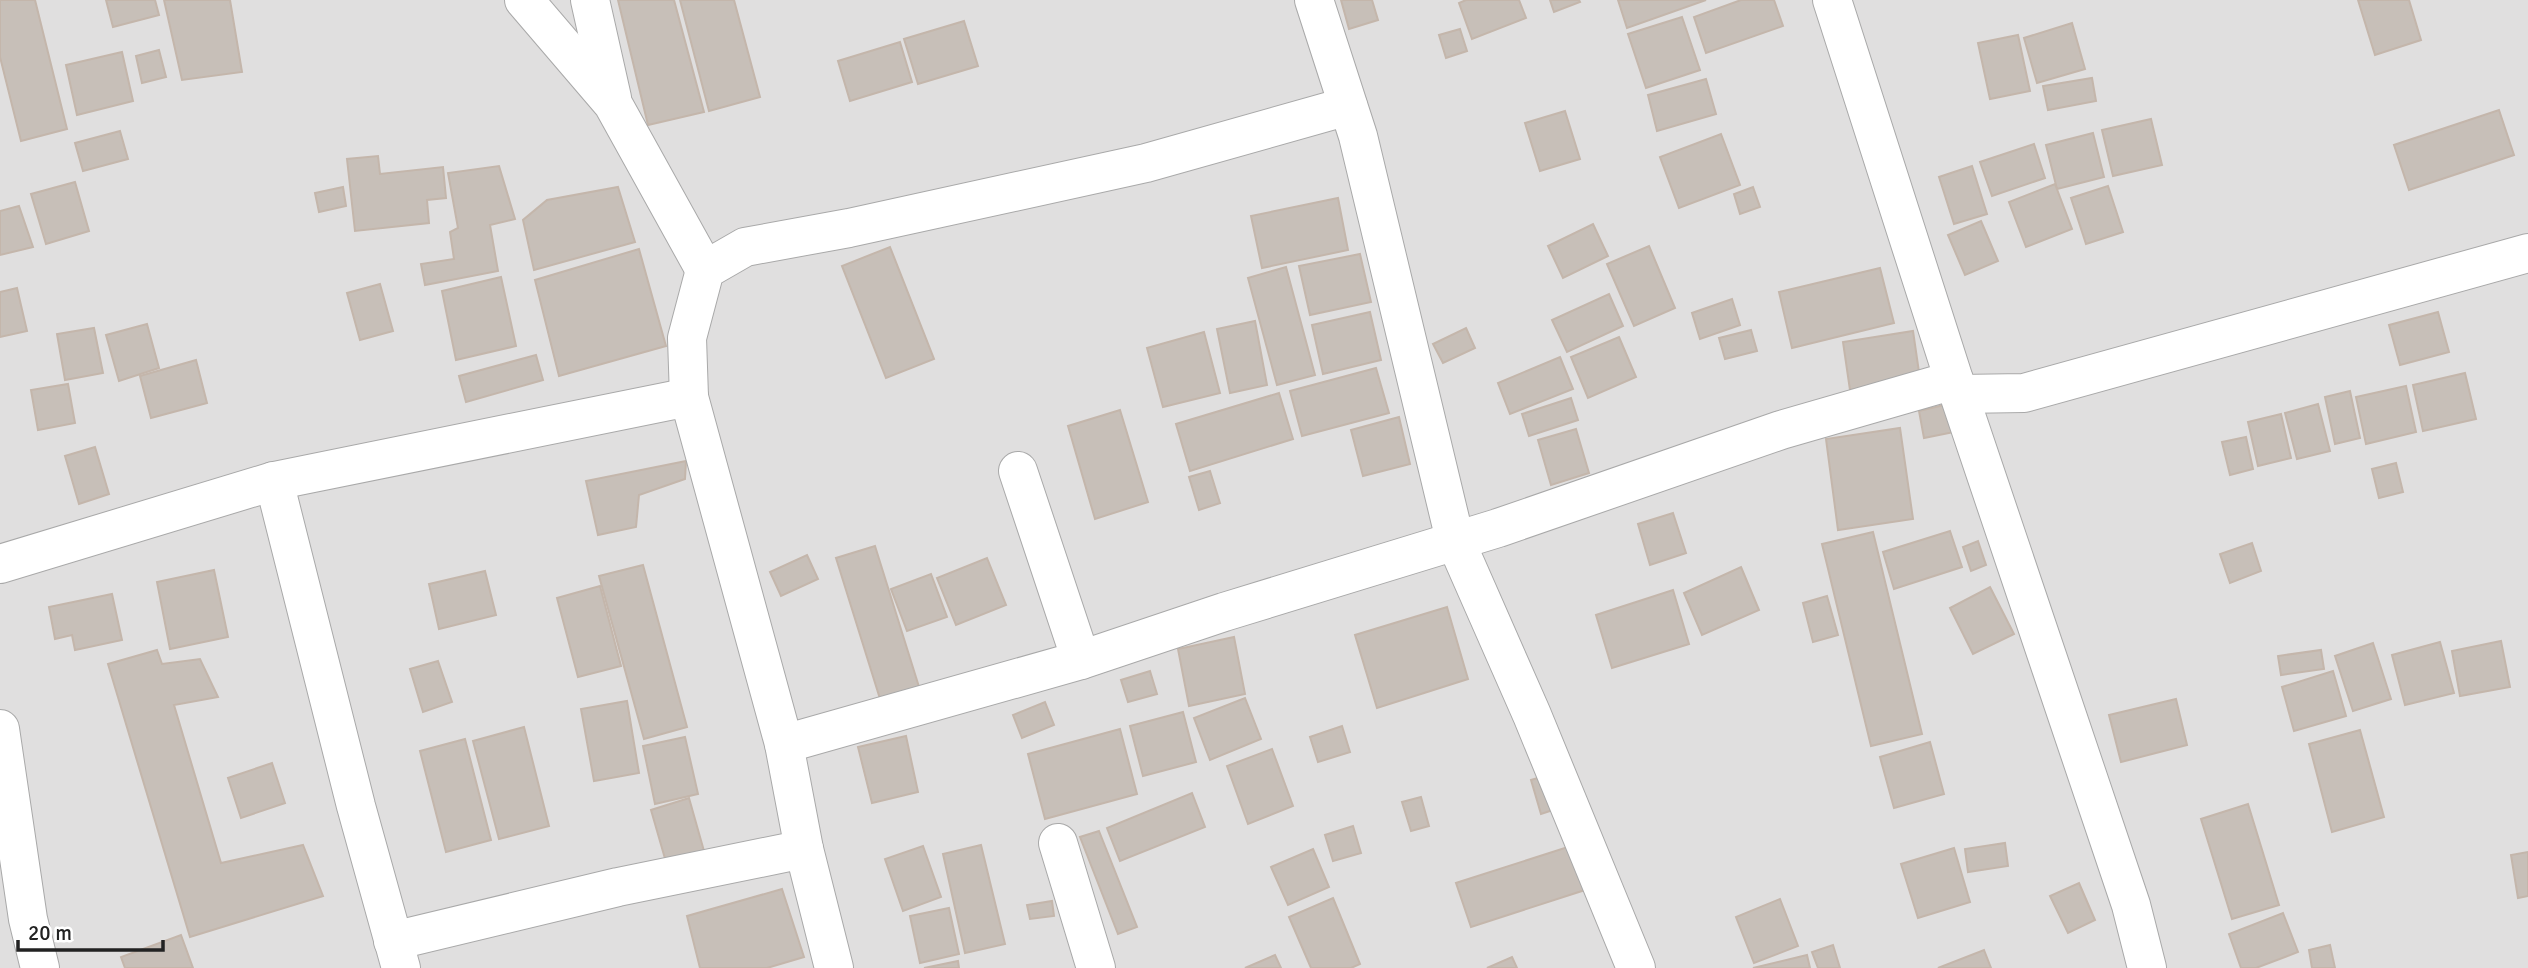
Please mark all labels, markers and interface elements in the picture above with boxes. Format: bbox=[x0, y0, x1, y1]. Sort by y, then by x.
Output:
scale bar bbox=[18, 908, 163, 952]
text: 20 m bbox=[28, 920, 72, 946]

